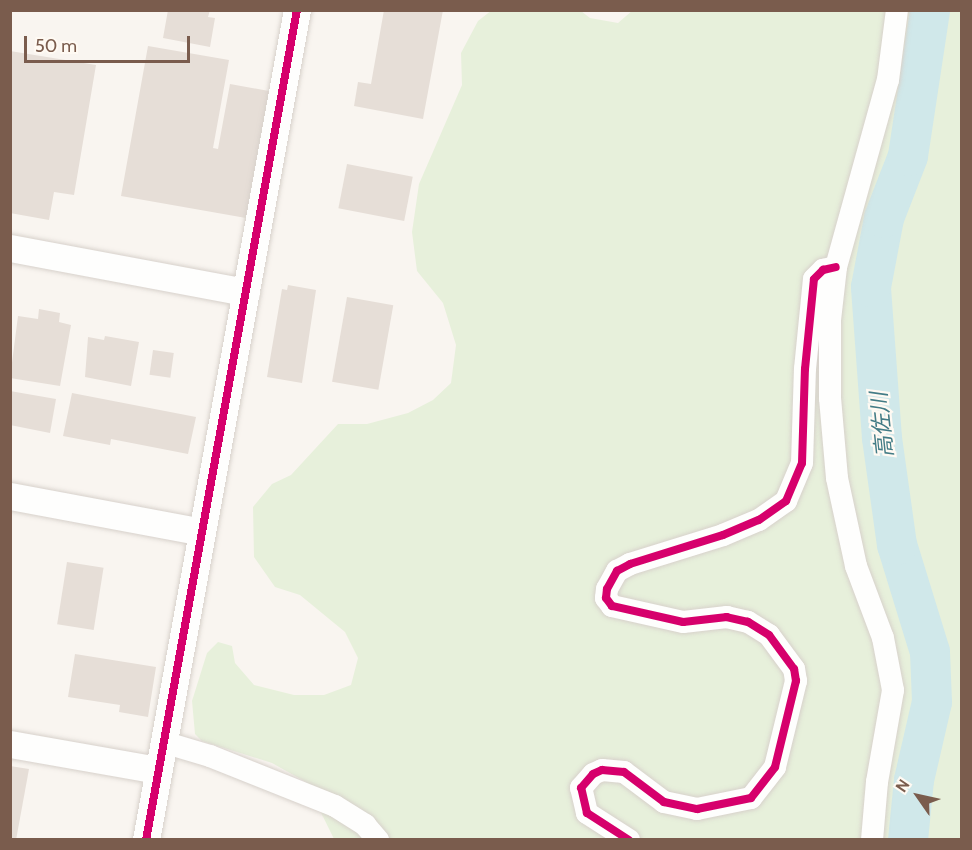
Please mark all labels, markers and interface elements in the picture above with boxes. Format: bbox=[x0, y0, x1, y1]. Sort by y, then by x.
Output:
scale bar bbox=[27, 24, 194, 62]
text: 50 m bbox=[35, 35, 77, 57]
water label: 高佐川 bbox=[865, 391, 899, 459]
north arrow bbox=[888, 766, 948, 826]
text: N bbox=[892, 776, 914, 796]

